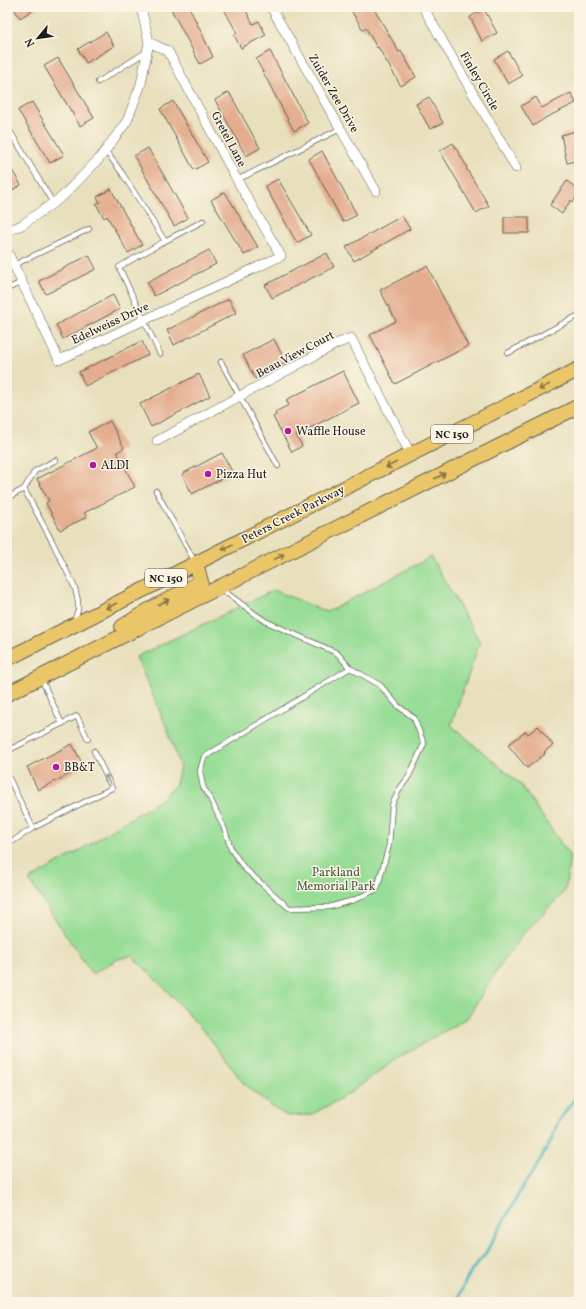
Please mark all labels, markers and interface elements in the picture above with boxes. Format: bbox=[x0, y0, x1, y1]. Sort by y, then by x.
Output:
north arrow bbox=[18, 18, 58, 58]
text: N bbox=[22, 35, 39, 49]
street label: Finley Circle bbox=[456, 49, 503, 114]
street label: Zuider Zee Drive bbox=[304, 51, 362, 136]
street label: Gretel Lane bbox=[207, 109, 250, 170]
street label: Edelweiss Drive bbox=[69, 299, 152, 349]
street label: Beau View Court bbox=[254, 328, 337, 382]
one-way arrow bbox=[538, 384, 550, 391]
place label: Waffle House bbox=[296, 424, 366, 440]
road number: NC 150 bbox=[431, 425, 473, 443]
marker: Waffle House bbox=[283, 426, 293, 436]
place label: ALDI bbox=[101, 458, 129, 474]
marker: ALDI bbox=[88, 460, 98, 470]
one-way arrow bbox=[385, 461, 397, 469]
place label: Pizza Hut bbox=[216, 467, 267, 483]
marker: Pizza Hut bbox=[203, 469, 213, 479]
one-way arrow bbox=[434, 472, 446, 479]
street label: Peters Creek Parkway bbox=[239, 482, 348, 548]
one-way arrow bbox=[222, 544, 234, 551]
one-way arrow bbox=[273, 553, 285, 560]
road number: NC 150 bbox=[145, 569, 187, 587]
one-way arrow bbox=[158, 598, 170, 606]
one-way arrow bbox=[106, 603, 118, 610]
place label: BB&T bbox=[64, 760, 95, 776]
marker: BB&T bbox=[51, 762, 61, 772]
one-way arrow bbox=[104, 774, 112, 786]
park label: Parkland Memorial Park bbox=[297, 865, 376, 895]

